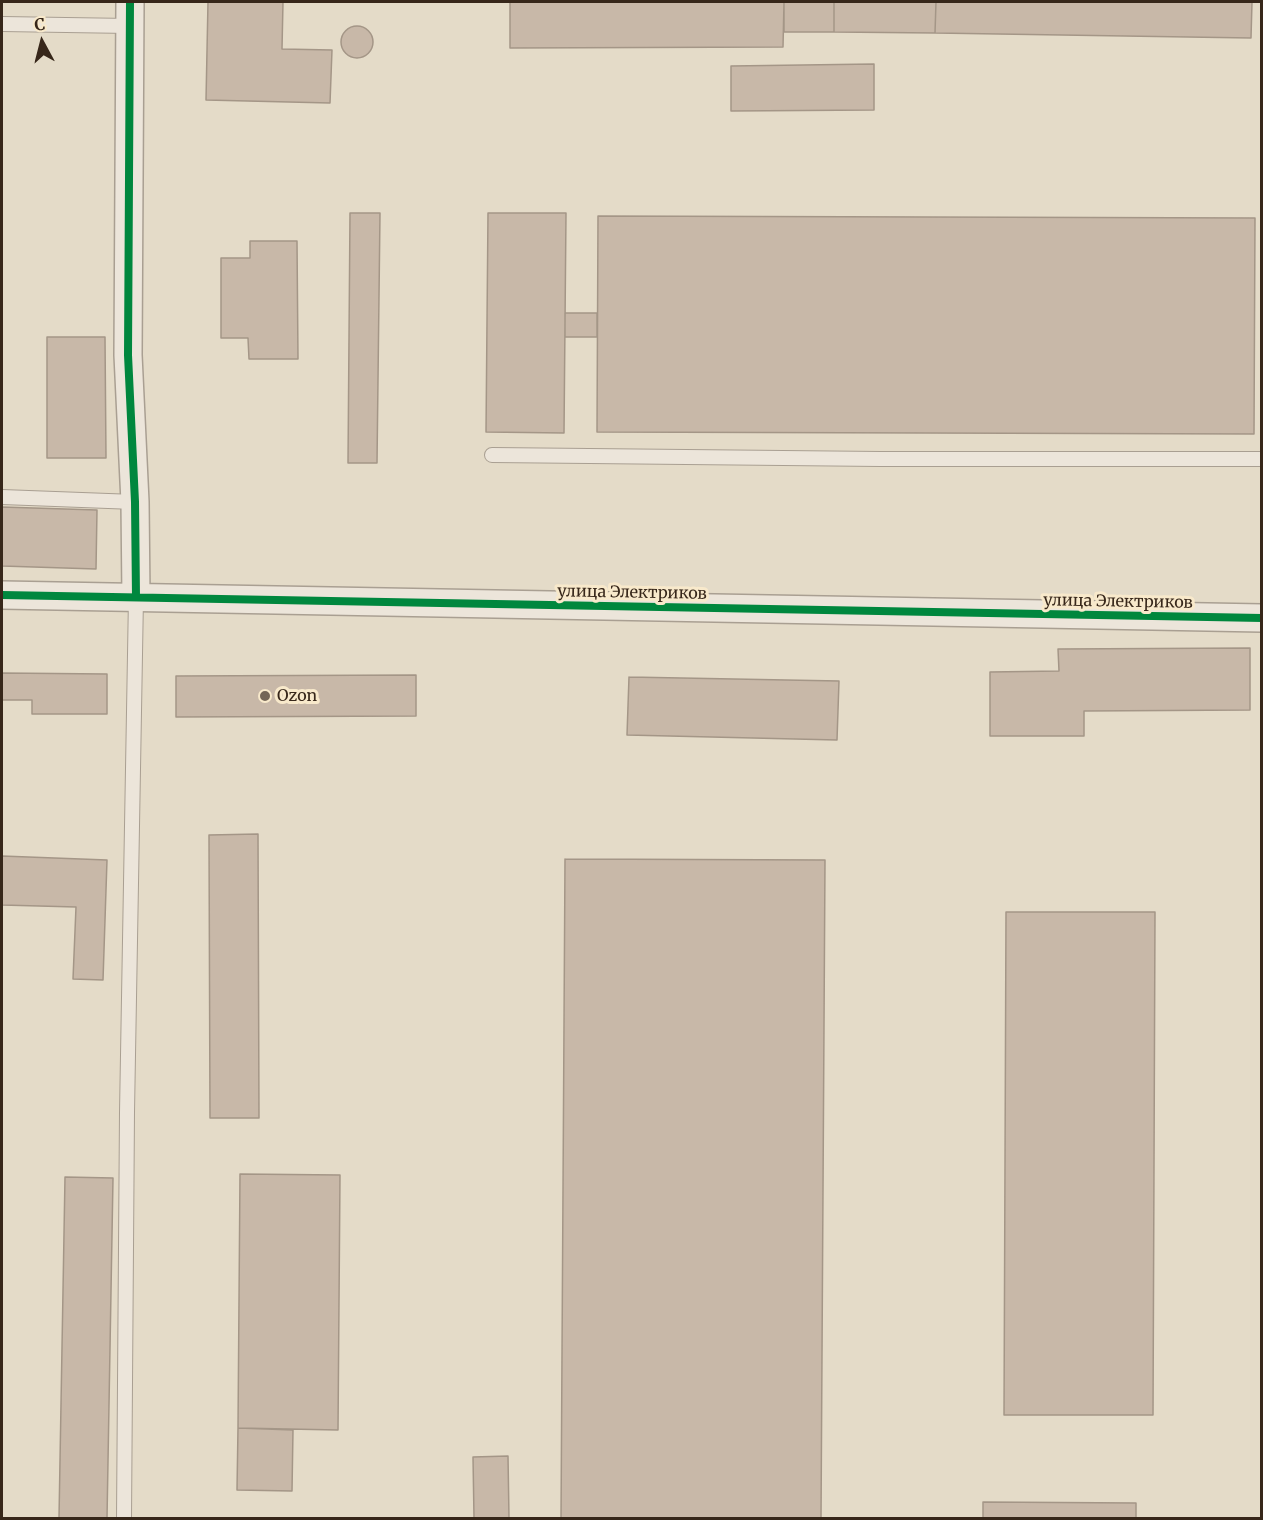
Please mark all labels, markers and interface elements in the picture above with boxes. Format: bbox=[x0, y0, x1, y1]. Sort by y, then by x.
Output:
north arrow bbox=[12, 12, 72, 72]
text: С bbox=[33, 14, 46, 35]
street label: улица Электриков bbox=[557, 582, 707, 604]
street label: улица Электриков bbox=[1043, 591, 1193, 613]
place label: Ozon bbox=[277, 686, 317, 706]
marker: Ozon bbox=[258, 689, 272, 703]

